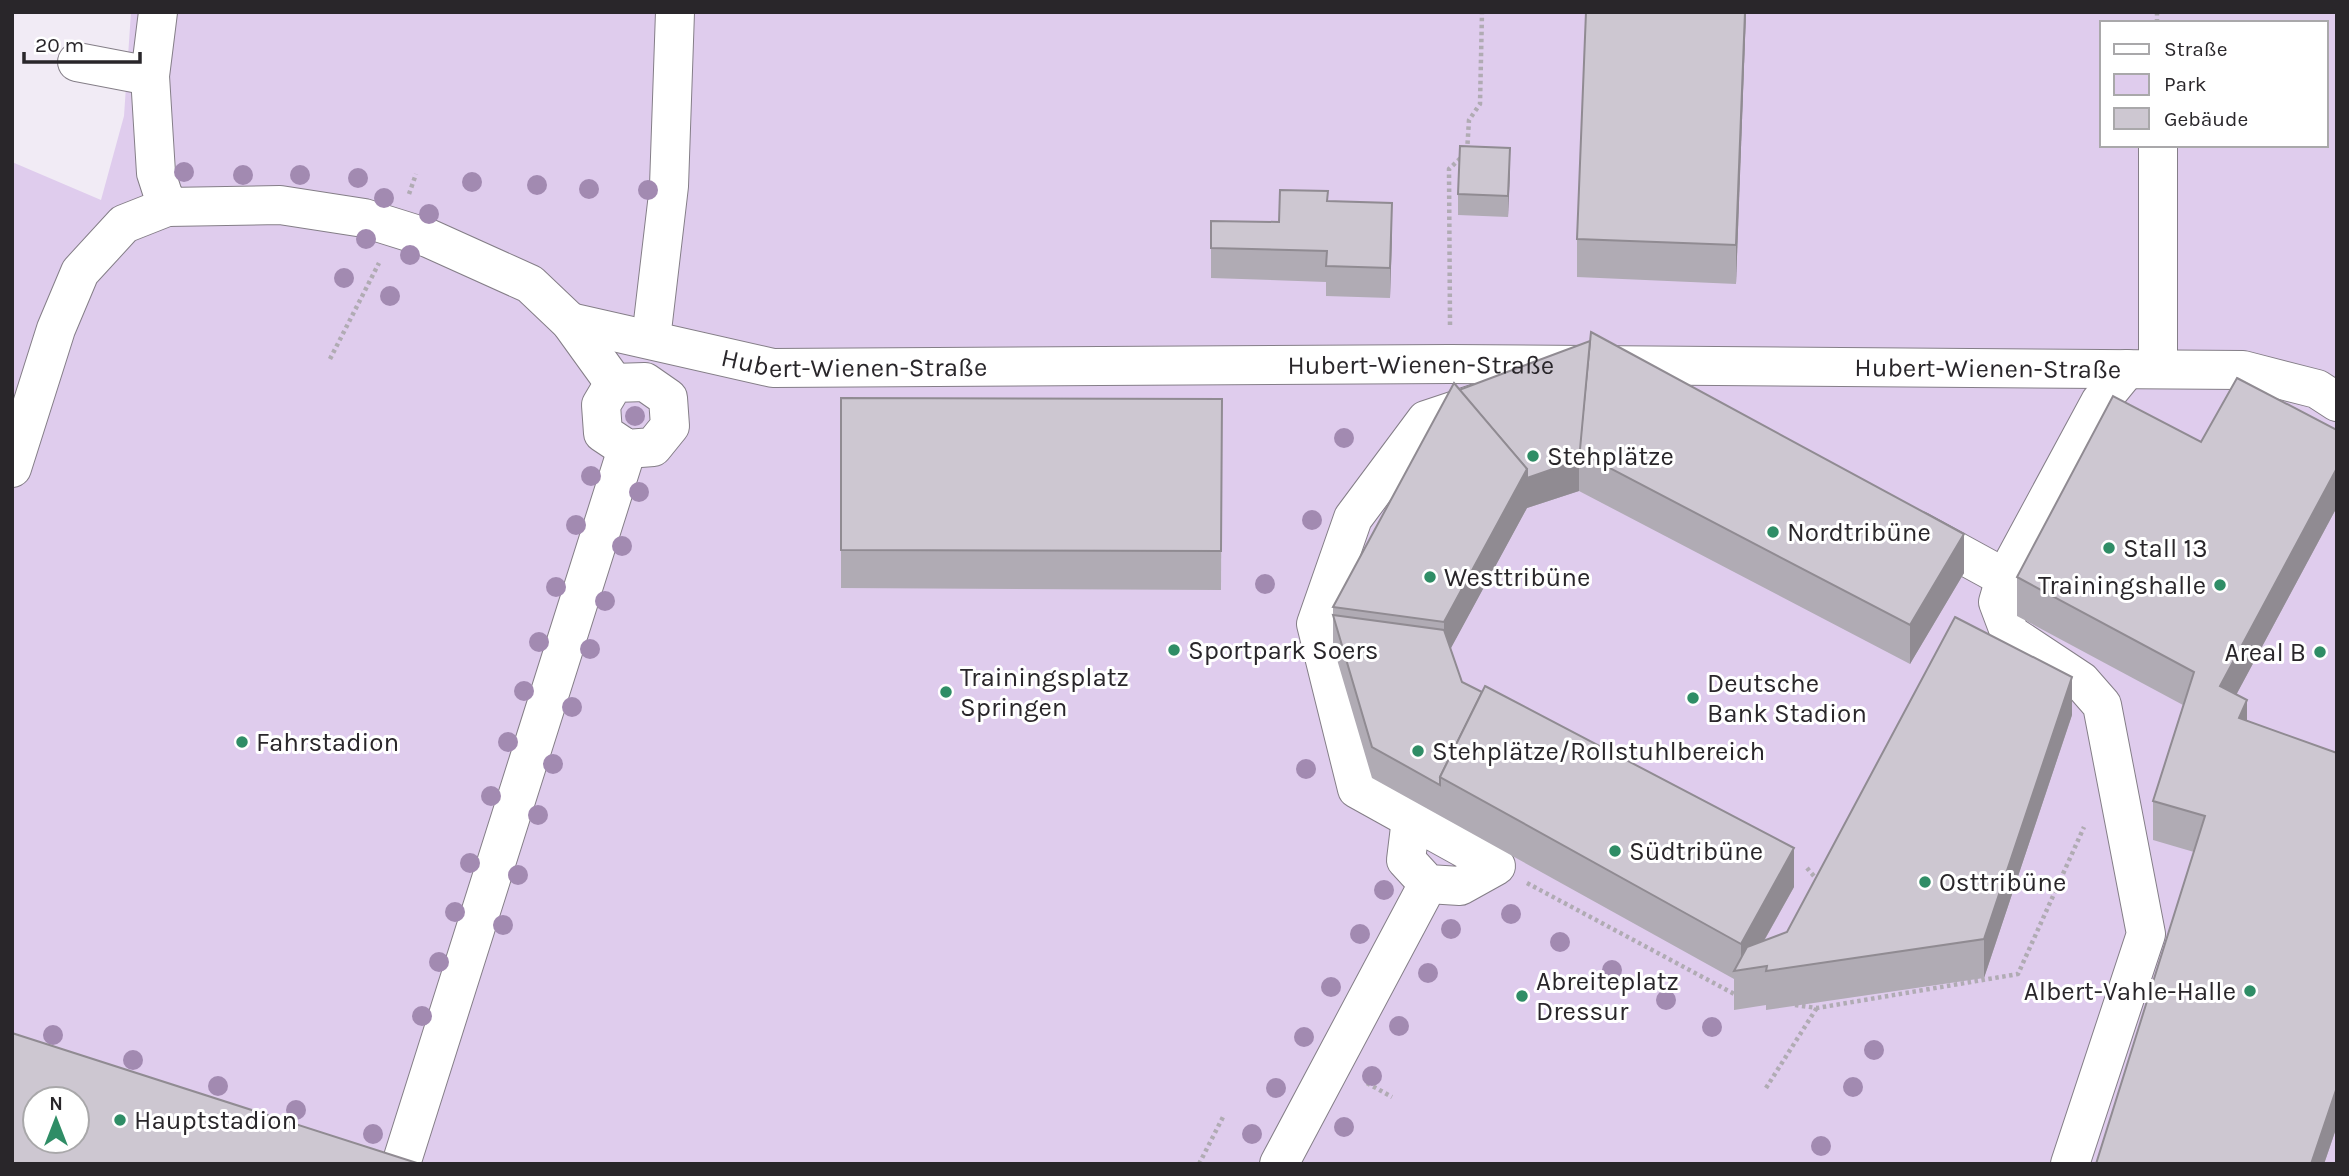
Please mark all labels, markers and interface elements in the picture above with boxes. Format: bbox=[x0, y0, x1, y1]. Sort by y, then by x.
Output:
scale bar bbox=[24, 21, 140, 65]
legend bbox=[2100, 21, 2328, 147]
text: 20 m bbox=[35, 33, 84, 57]
text: Straße bbox=[2164, 37, 2227, 61]
text: Park bbox=[2164, 72, 2207, 96]
text: Gebäude bbox=[2164, 107, 2248, 131]
street label: Hubert-Wienen-Straße bbox=[718, 342, 987, 384]
street label: Hubert-Wienen-Straße bbox=[1287, 349, 1554, 381]
street label: Hubert-Wienen-Straße bbox=[1854, 352, 2121, 385]
place label: Stehplätze bbox=[1547, 441, 1674, 472]
marker: Stehplätze bbox=[1525, 448, 1541, 464]
place label: Nordtribüne bbox=[1787, 517, 1931, 548]
marker: Nordtribüne bbox=[1765, 524, 1781, 540]
place label: Stall 13 bbox=[2123, 533, 2208, 564]
marker: Stall 13 bbox=[2101, 540, 2117, 556]
place label: Westtribüne bbox=[1444, 562, 1590, 593]
marker: Westtribüne bbox=[1422, 569, 1438, 585]
place label: Trainingshalle bbox=[2038, 570, 2206, 601]
marker: Trainingshalle bbox=[2212, 577, 2228, 593]
place label: Sportpark Soers bbox=[1188, 635, 1378, 666]
place label: Areal B bbox=[2224, 637, 2306, 668]
marker: Sportpark Soers bbox=[1166, 642, 1182, 658]
marker: Areal B bbox=[2312, 644, 2328, 660]
place label: Trainingsplatz Springen bbox=[960, 662, 1129, 723]
place label: Deutsche Bank Stadion bbox=[1707, 668, 1867, 729]
marker: Trainingsplatz Springen bbox=[938, 684, 954, 700]
marker: Deutsche Bank Stadion bbox=[1685, 690, 1701, 706]
place label: Fahrstadion bbox=[256, 727, 399, 758]
marker: Fahrstadion bbox=[234, 734, 250, 750]
place label: Stehplätze/Rollstuhlbereich bbox=[1432, 736, 1765, 767]
marker: Stehplätze/Rollstuhlbereich bbox=[1410, 743, 1426, 759]
place label: Südtribüne bbox=[1629, 836, 1763, 867]
marker: Südtribüne bbox=[1607, 843, 1623, 859]
place label: Osttribüne bbox=[1939, 867, 2066, 898]
marker: Osttribüne bbox=[1917, 874, 1933, 890]
place label: Abreiteplatz Dressur bbox=[1536, 966, 1679, 1027]
place label: Albert-Vahle-Halle bbox=[2024, 976, 2236, 1007]
marker: Albert-Vahle-Halle bbox=[2242, 983, 2258, 999]
marker: Abreiteplatz Dressur bbox=[1514, 988, 1530, 1004]
north arrow bbox=[21, 1085, 91, 1155]
text: N bbox=[49, 1093, 63, 1115]
place label: Hauptstadion bbox=[134, 1105, 297, 1136]
marker: Hauptstadion bbox=[112, 1112, 128, 1128]

